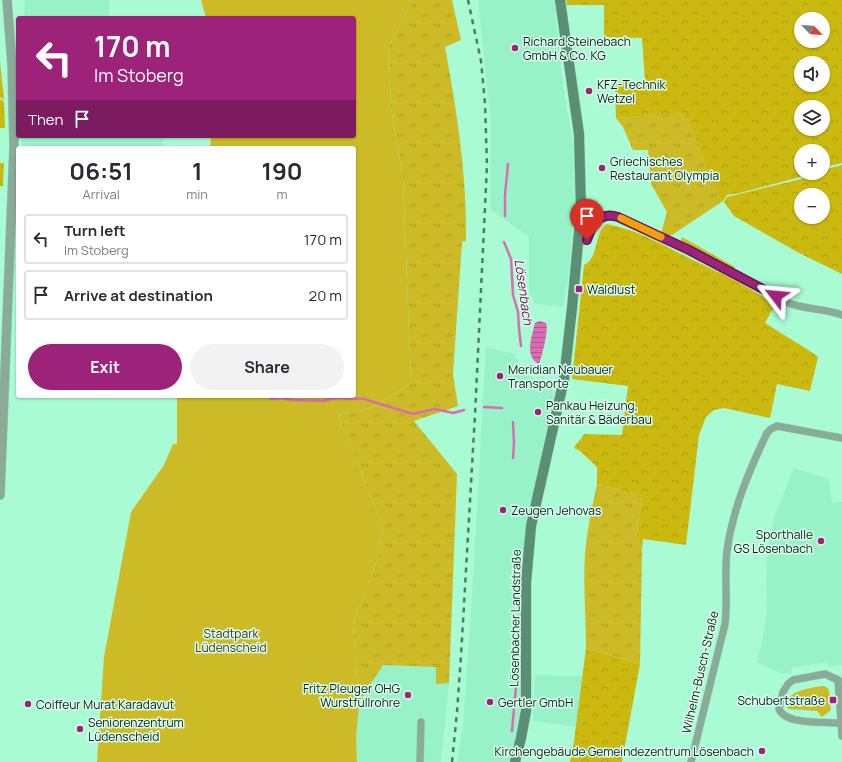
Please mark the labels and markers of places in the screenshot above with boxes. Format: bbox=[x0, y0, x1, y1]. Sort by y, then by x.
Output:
place label: Richard Steinebach GmbH & Co. KG bbox=[523, 33, 631, 64]
marker: Richard Steinebach GmbH & Co. KG bbox=[510, 43, 520, 53]
place label: KFZ-Technik Wetzel bbox=[597, 76, 666, 107]
marker: KFZ-Technik Wetzel bbox=[584, 86, 594, 96]
place label: Griechisches Restaurant Olympia bbox=[610, 153, 719, 184]
marker: Griechisches Restaurant Olympia bbox=[597, 163, 607, 173]
pin bbox=[570, 199, 604, 240]
place label: Waldlust bbox=[587, 281, 635, 298]
marker: Waldlust bbox=[574, 284, 584, 294]
place label: Meridian Neubauer Transporte bbox=[508, 361, 614, 392]
marker: Meridian Neubauer Transporte bbox=[495, 371, 505, 381]
place label: Pankau Heizung, Sanitär & Bäderbau bbox=[546, 397, 652, 428]
marker: Pankau Heizung, Sanitär & Bäderbau bbox=[533, 407, 543, 417]
place label: Zeugen Jehovas bbox=[511, 502, 601, 519]
marker: Zeugen Jehovas bbox=[498, 505, 508, 515]
place label: Sporthalle GS Lösenbach bbox=[734, 526, 813, 557]
marker: Sporthalle GS Lösenbach bbox=[816, 536, 826, 546]
place label: Fritz Pleuger OHG Wurstfüllrohre bbox=[303, 680, 401, 711]
marker: Fritz Pleuger OHG Wurstfüllrohre bbox=[403, 690, 413, 700]
place label: Schubertstraße bbox=[737, 692, 825, 709]
place label: Gertler GmbH bbox=[498, 694, 573, 711]
marker: Schubertstraße bbox=[828, 695, 838, 705]
place label: Coiffeur Murat Karadavut bbox=[36, 696, 175, 713]
marker: Gertler GmbH bbox=[485, 697, 495, 707]
marker: Coiffeur Murat Karadavut bbox=[23, 699, 33, 709]
place label: Seniorenzentrum Lüdenscheid bbox=[88, 714, 184, 745]
marker: Seniorenzentrum Lüdenscheid bbox=[75, 724, 85, 734]
place label: Kirchengebäude Gemeindezentrum Lösenbach bbox=[495, 743, 754, 760]
marker: Kirchengebäude Gemeindezentrum Lösenbach bbox=[757, 746, 767, 756]

